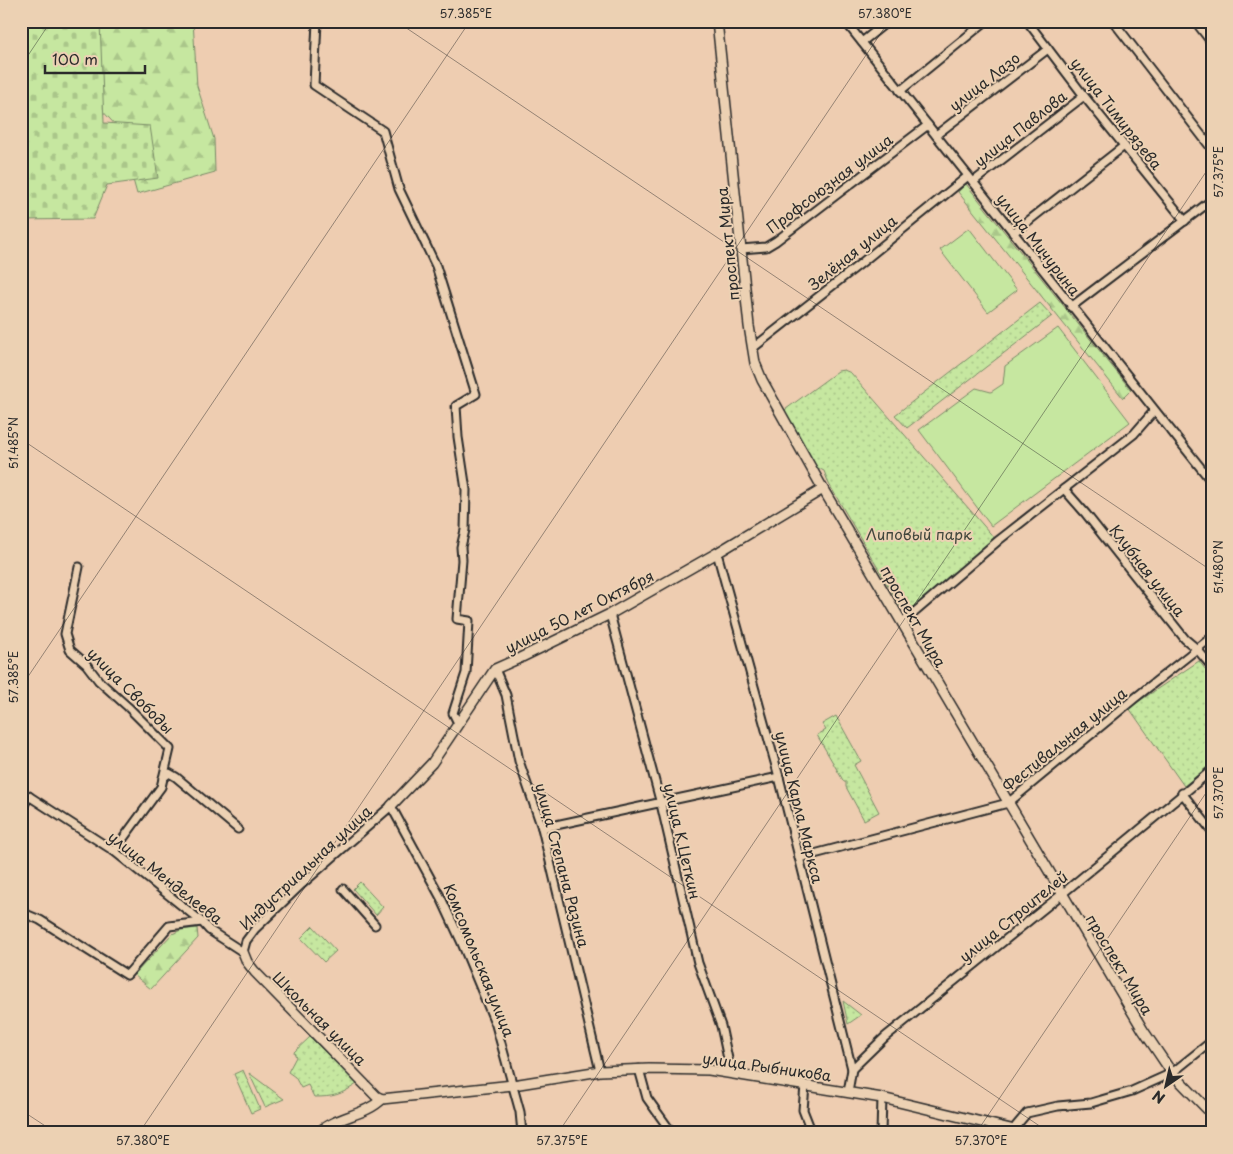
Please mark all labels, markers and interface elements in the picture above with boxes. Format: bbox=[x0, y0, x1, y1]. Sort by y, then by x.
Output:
text: 57.385°E bbox=[440, 4, 492, 22]
text: 57.380°E bbox=[858, 4, 912, 22]
scale bar bbox=[45, 42, 145, 74]
street label: улица Лазо bbox=[944, 46, 1024, 116]
text: 100 m bbox=[52, 47, 98, 70]
street label: улица Тимирязева bbox=[1066, 52, 1169, 175]
street label: улица Павлова bbox=[969, 84, 1072, 172]
street label: Профсоюзная улица bbox=[761, 127, 898, 238]
text: 57.375°E bbox=[1209, 146, 1227, 198]
street label: проспект Мира bbox=[710, 186, 744, 302]
street label: улица Мичурина bbox=[991, 188, 1087, 301]
street label: Зелёная улица bbox=[802, 208, 902, 295]
text: 51.485°N bbox=[4, 417, 22, 469]
street label: Клубная улица bbox=[1105, 519, 1192, 621]
park label: Липовый парк bbox=[866, 522, 972, 545]
text: 51.480°N bbox=[1209, 540, 1227, 594]
street label: проспект Мира bbox=[876, 561, 953, 672]
street label: улица 50 лет Октября bbox=[501, 563, 657, 659]
street label: улица Свободы bbox=[82, 641, 180, 739]
text: 57.385°E bbox=[4, 651, 22, 703]
street label: Фестивальная улица bbox=[997, 681, 1132, 797]
street label: улица Карла Маркса bbox=[770, 728, 830, 886]
text: 57.370°E bbox=[1209, 766, 1227, 820]
street label: улица Степана Разина bbox=[530, 780, 596, 950]
street label: улица К.Цеткин bbox=[658, 781, 708, 901]
street label: Индустриальная улица bbox=[234, 799, 377, 935]
street label: улица Менделеева bbox=[104, 825, 229, 930]
street label: улица Строителей bbox=[954, 865, 1072, 967]
street label: Комсомольская улица bbox=[439, 880, 521, 1041]
street label: проспект Мира bbox=[1081, 909, 1160, 1019]
street label: Школьная улица bbox=[268, 966, 373, 1071]
street label: улица Рыбникова bbox=[701, 1046, 834, 1087]
north arrow bbox=[1140, 1062, 1190, 1112]
text: N bbox=[1148, 1085, 1169, 1109]
text: 57.380°E bbox=[116, 1131, 170, 1149]
text: 57.375°E bbox=[536, 1131, 588, 1149]
text: 57.370°E bbox=[954, 1131, 1008, 1149]

